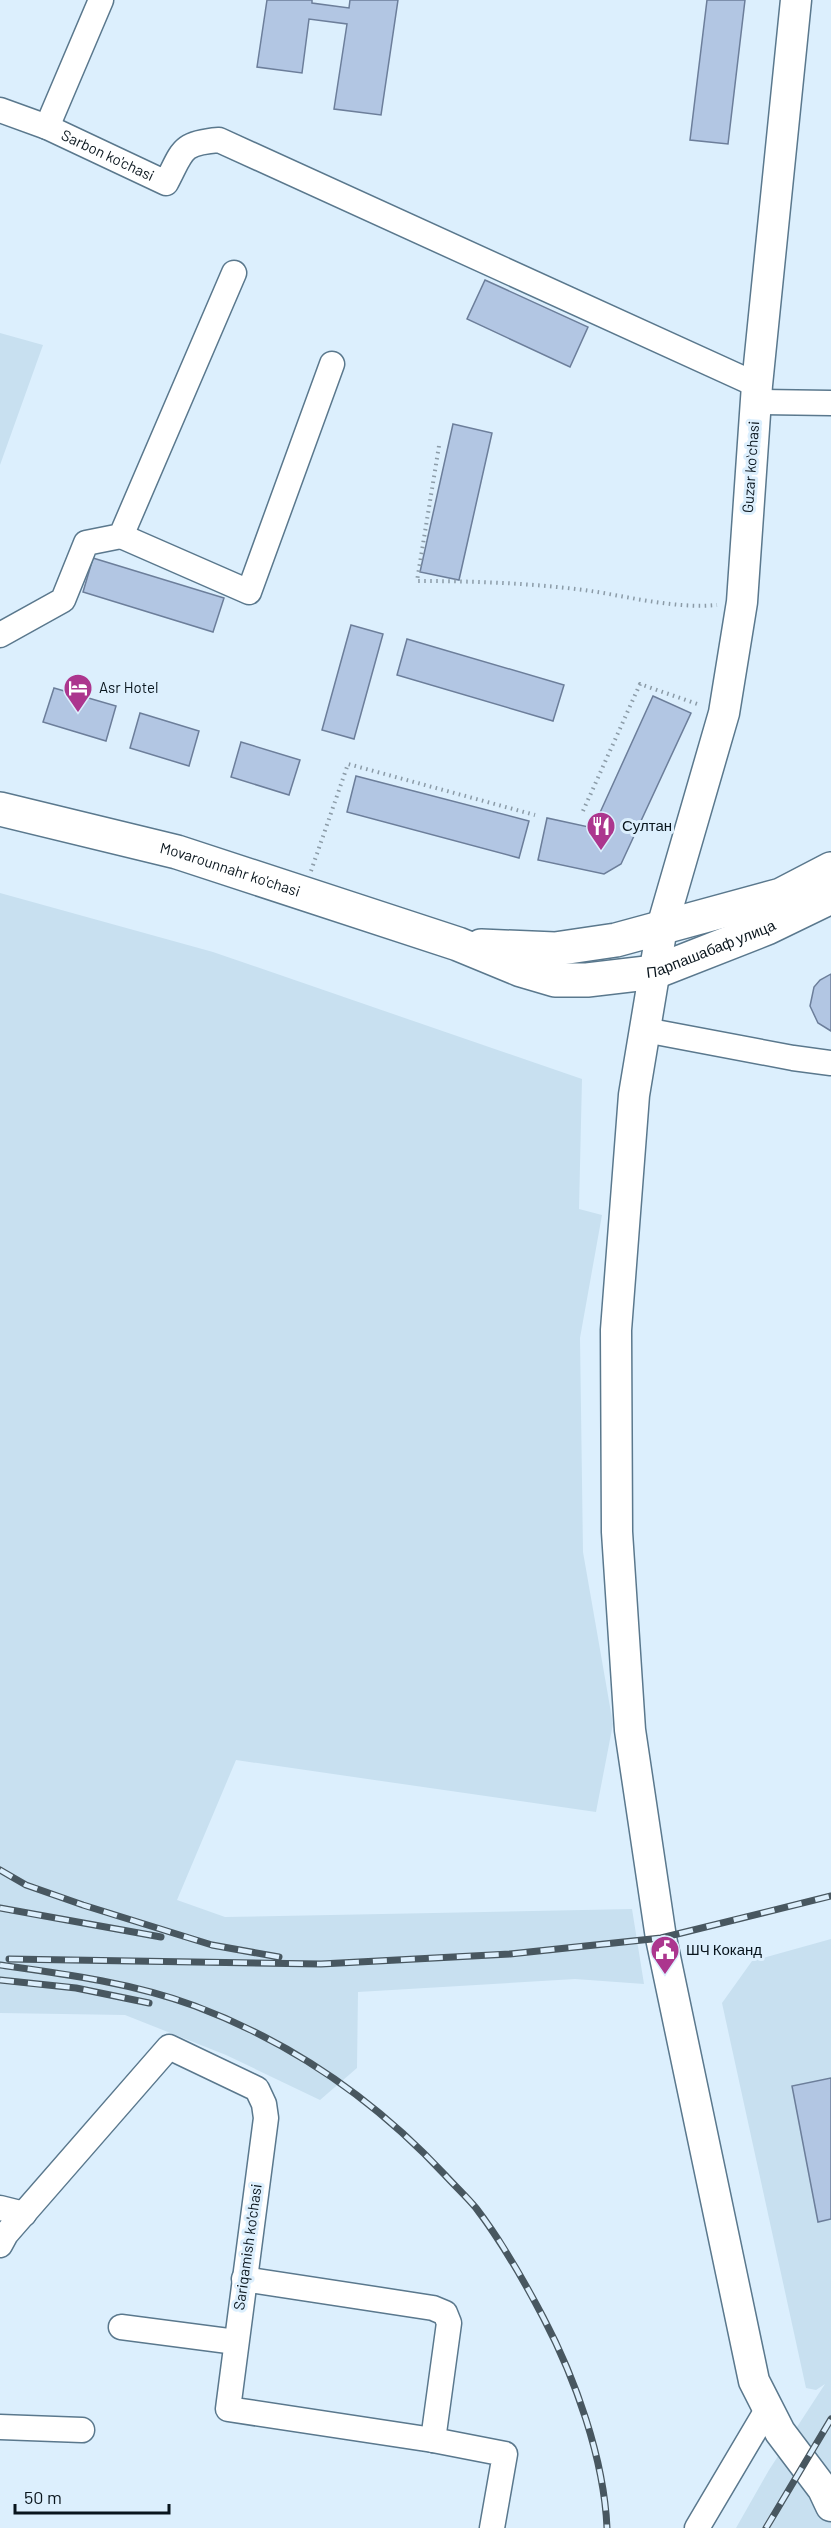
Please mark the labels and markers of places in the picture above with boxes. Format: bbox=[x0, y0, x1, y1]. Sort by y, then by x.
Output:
hotel icon: Asr Hotel bbox=[62, 672, 94, 714]
place label: Asr Hotel bbox=[99, 678, 158, 696]
restaurant icon: Султан bbox=[585, 810, 617, 852]
place label: Султан bbox=[622, 816, 672, 834]
public building icon: ШЧ Коканд bbox=[649, 1934, 681, 1976]
place label: ШЧ Коканд bbox=[686, 1940, 762, 1958]

